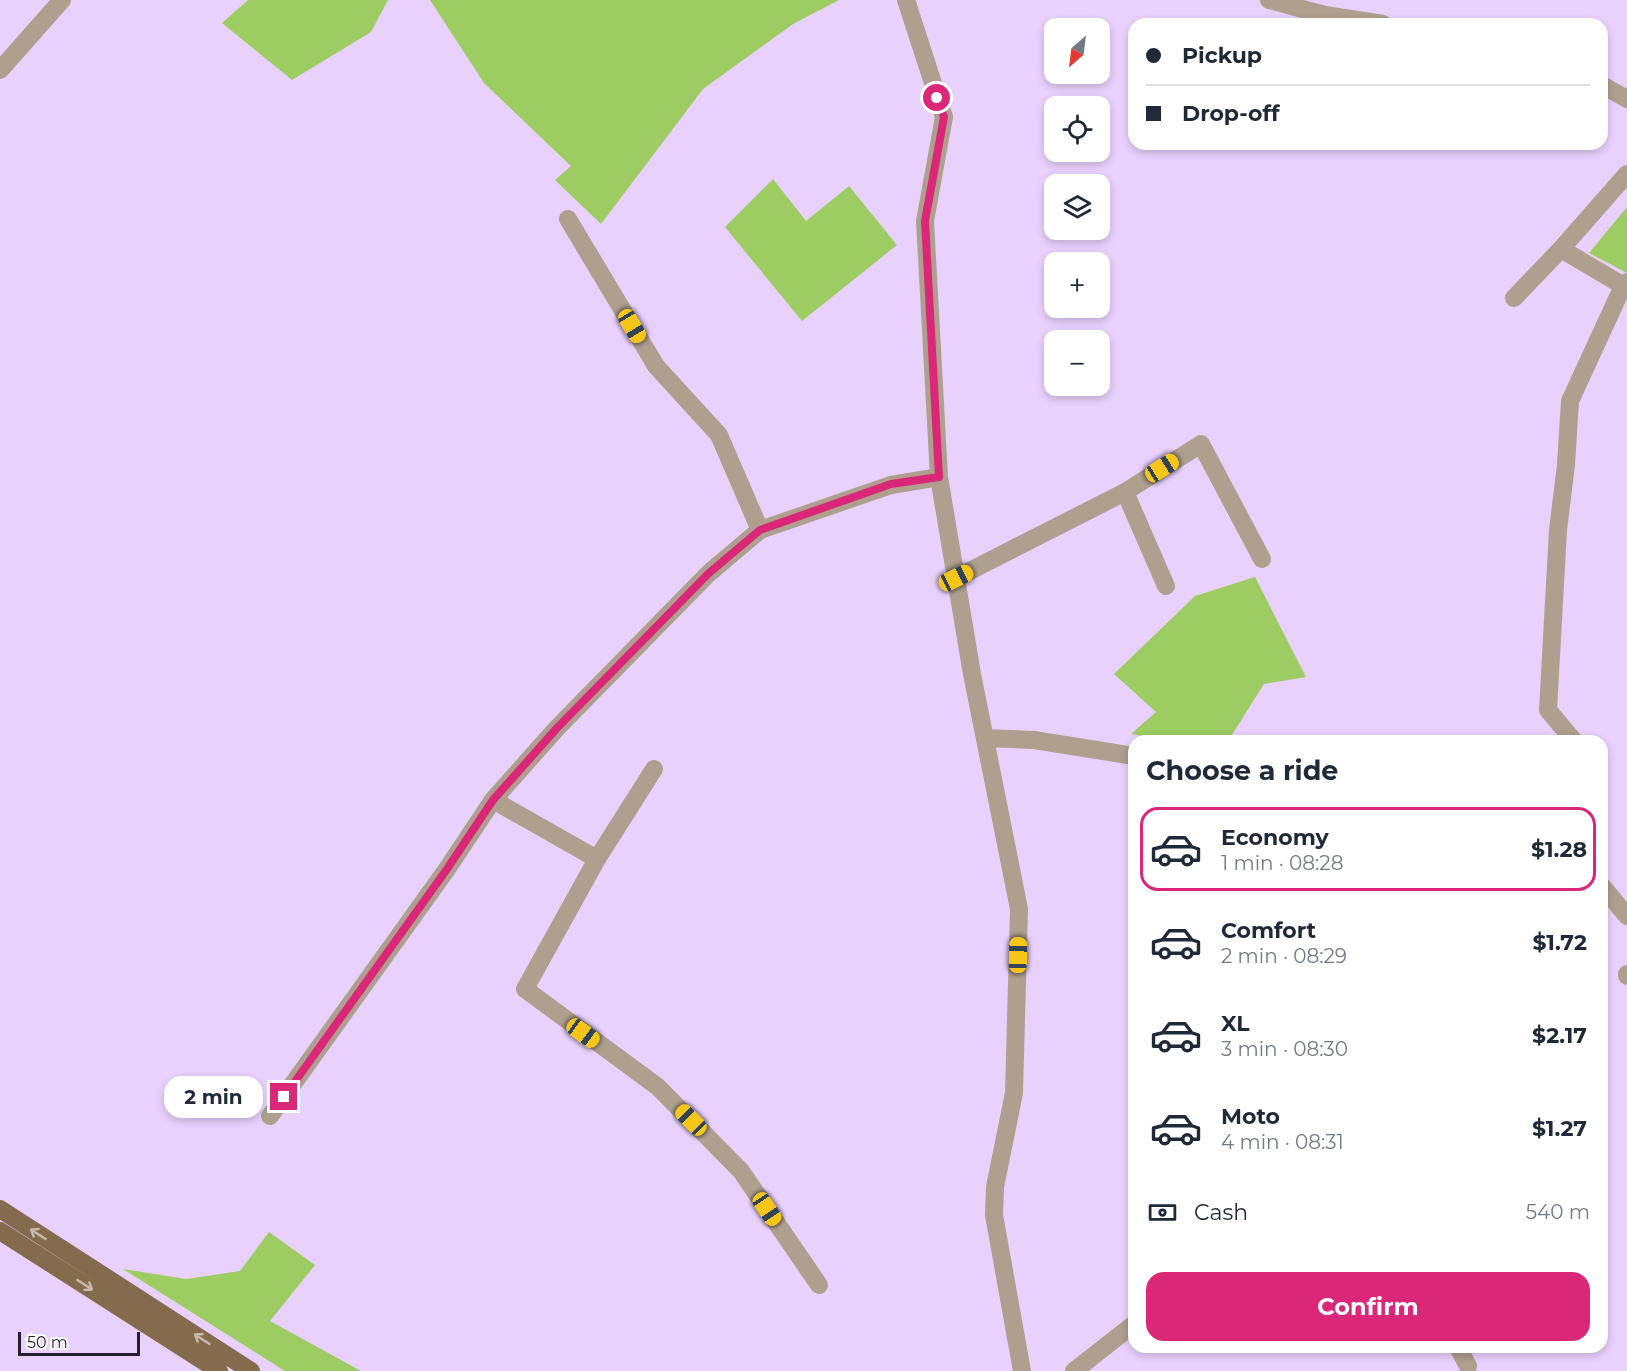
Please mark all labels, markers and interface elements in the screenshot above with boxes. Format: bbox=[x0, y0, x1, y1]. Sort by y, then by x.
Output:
north arrow bbox=[1044, 18, 1110, 84]
map controls bbox=[1044, 18, 1110, 396]
text: Pickup bbox=[1182, 42, 1262, 69]
route start bbox=[923, 84, 950, 111]
button: locate bbox=[1044, 96, 1110, 162]
text: Drop-off bbox=[1182, 100, 1280, 127]
button: layers bbox=[1044, 174, 1110, 240]
button: + bbox=[1044, 252, 1110, 318]
car bbox=[615, 306, 649, 346]
button: − bbox=[1044, 330, 1110, 396]
car bbox=[1142, 451, 1182, 485]
car bbox=[936, 562, 976, 594]
text: Choose a ride bbox=[1146, 754, 1338, 787]
icon: car bbox=[1149, 822, 1203, 876]
text: Economy bbox=[1221, 824, 1329, 851]
text: $1.28 bbox=[1531, 836, 1587, 863]
text: 1 min · 08:28 bbox=[1221, 851, 1343, 875]
icon: car bbox=[1149, 915, 1203, 969]
text: Comfort bbox=[1221, 917, 1316, 944]
text: $1.72 bbox=[1533, 929, 1587, 956]
car bbox=[1009, 937, 1027, 973]
text: 2 min · 08:29 bbox=[1221, 944, 1347, 968]
icon: car bbox=[1149, 1008, 1203, 1062]
text: XL bbox=[1221, 1010, 1250, 1037]
car bbox=[563, 1015, 603, 1051]
text: $2.17 bbox=[1532, 1022, 1587, 1049]
text: 3 min · 08:30 bbox=[1221, 1037, 1348, 1061]
callout: 2 min bbox=[164, 1076, 263, 1118]
route end bbox=[270, 1083, 297, 1110]
text: 2 min bbox=[184, 1085, 243, 1109]
car bbox=[672, 1101, 710, 1139]
icon: car bbox=[1149, 1101, 1203, 1155]
text: Moto bbox=[1221, 1103, 1280, 1130]
text: $1.27 bbox=[1532, 1115, 1587, 1142]
text: 4 min · 08:31 bbox=[1221, 1130, 1344, 1154]
car bbox=[749, 1189, 785, 1229]
icon: cash bbox=[1146, 1196, 1179, 1229]
text: Cash bbox=[1194, 1199, 1248, 1226]
text: 540 m bbox=[1526, 1200, 1590, 1224]
one-way arrow bbox=[30, 1227, 47, 1240]
button: Confirm bbox=[1146, 1272, 1590, 1341]
one-way arrow bbox=[76, 1279, 92, 1291]
scale bar bbox=[18, 1329, 140, 1356]
text: 50 m bbox=[27, 1333, 68, 1352]
one-way arrow bbox=[194, 1333, 211, 1345]

